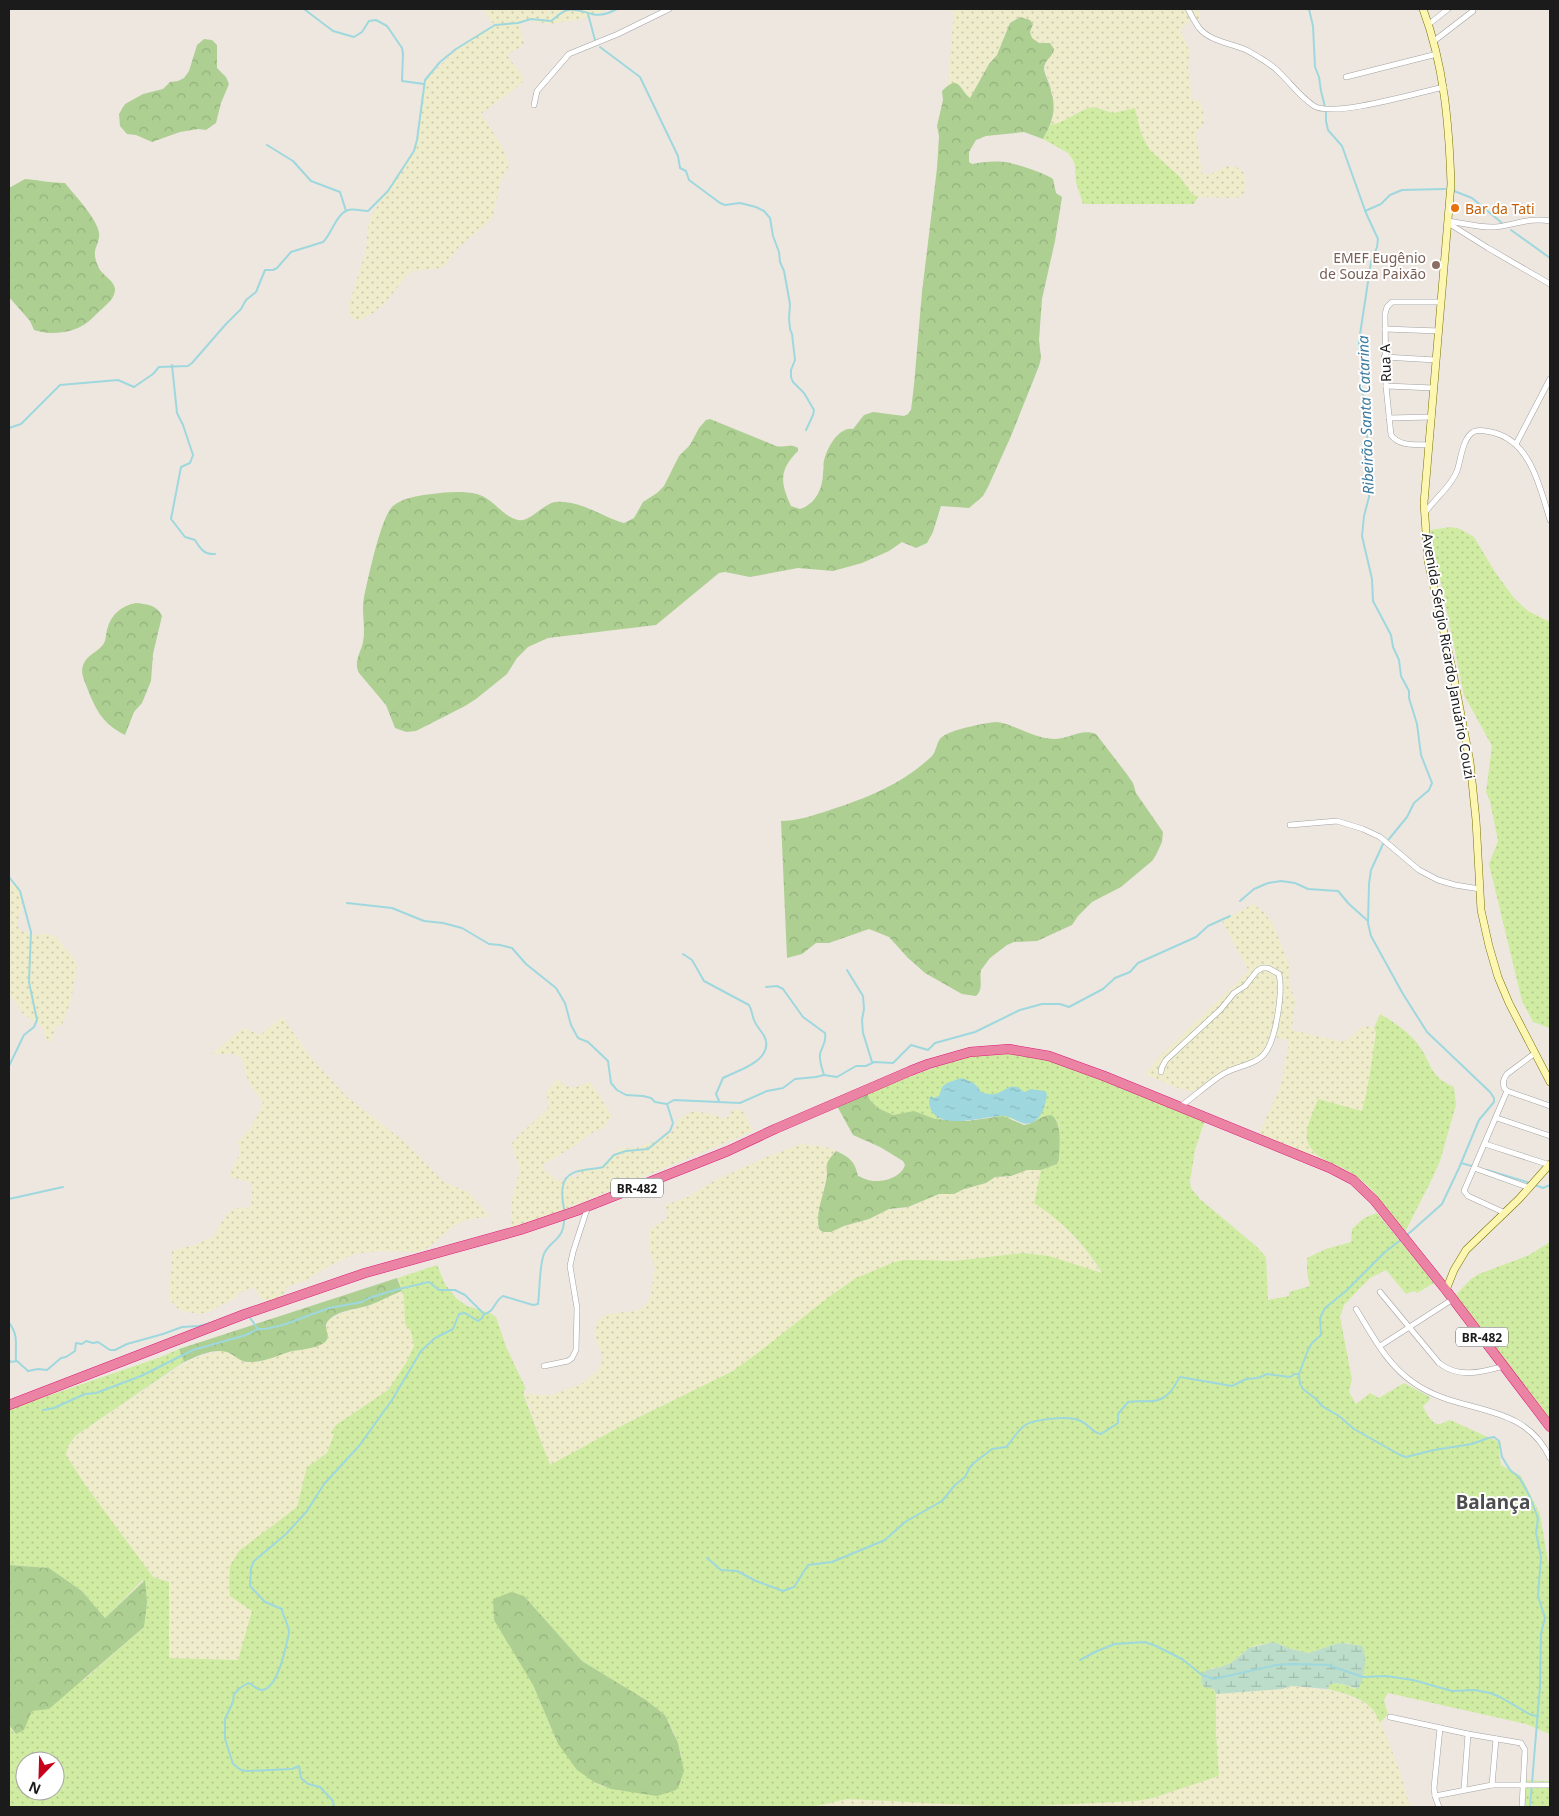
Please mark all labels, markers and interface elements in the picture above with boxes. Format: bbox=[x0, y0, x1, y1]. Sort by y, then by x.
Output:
place label: Bar da Tati bbox=[1465, 199, 1535, 218]
marker: Bar da Tati bbox=[1449, 202, 1461, 214]
place label: EMEF Eugênio de Souza Paixão bbox=[1319, 248, 1426, 283]
marker: EMEF Eugênio de Souza Paixão bbox=[1430, 259, 1442, 271]
water label: Ribeirão Santa Catarina bbox=[1352, 335, 1378, 495]
street label: Rua A bbox=[1375, 344, 1395, 382]
street label: Avenida Sérgio Ricardo Januário Couzi bbox=[1418, 531, 1480, 781]
road number: BR-482 bbox=[611, 1178, 663, 1198]
road number: BR-482 bbox=[1456, 1328, 1508, 1346]
district label: Balança bbox=[1456, 1489, 1530, 1515]
north arrow bbox=[15, 1751, 65, 1801]
text: N bbox=[26, 1777, 44, 1799]

